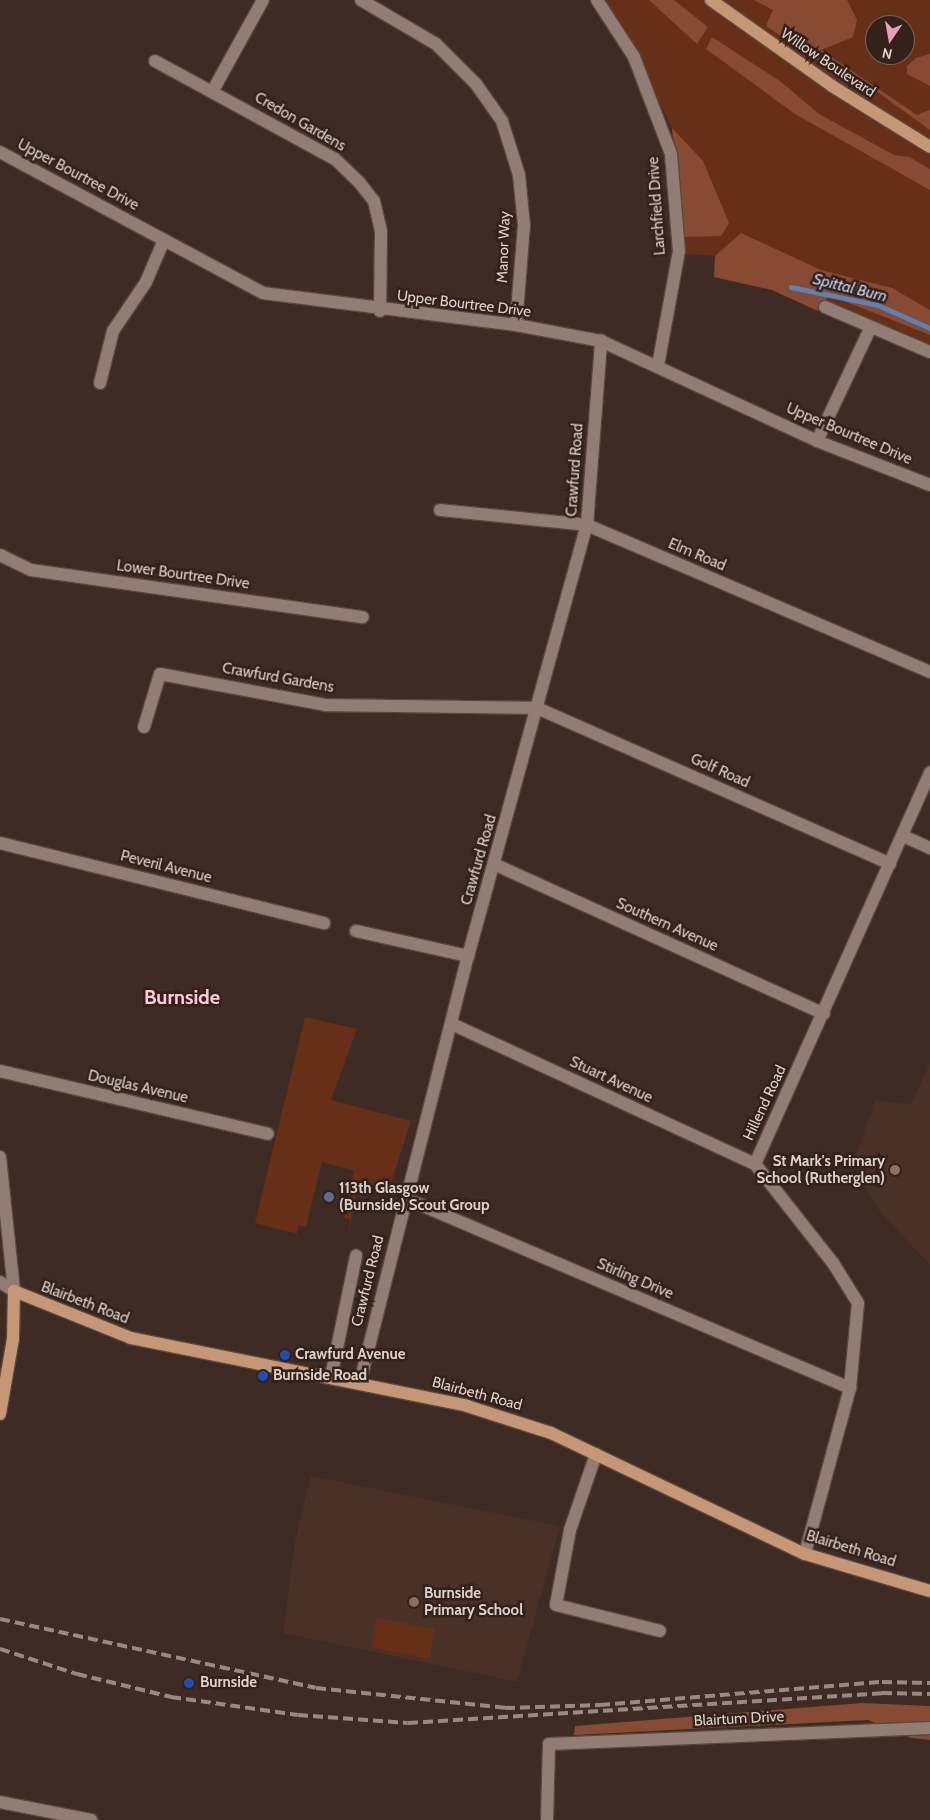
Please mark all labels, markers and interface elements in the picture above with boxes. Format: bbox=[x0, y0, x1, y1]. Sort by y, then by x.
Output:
north arrow bbox=[865, 15, 915, 65]
street label: Willow Boulevard bbox=[777, 25, 879, 101]
text: N bbox=[880, 44, 894, 64]
street label: Credon Gardens bbox=[251, 89, 349, 155]
street label: Upper Bourtree Drive bbox=[14, 135, 142, 215]
street label: Larchfield Drive bbox=[645, 156, 669, 256]
street label: Manor Way bbox=[494, 211, 514, 283]
water label: Spittal Burn bbox=[811, 270, 889, 306]
street label: Upper Bourtree Drive bbox=[396, 287, 532, 321]
street label: Upper Bourtree Drive bbox=[783, 399, 915, 469]
street label: Crawfurd Road bbox=[563, 423, 587, 517]
street label: Elm Road bbox=[665, 535, 729, 575]
street label: Lower Bourtree Drive bbox=[115, 557, 251, 593]
street label: Crawfurd Gardens bbox=[221, 659, 335, 697]
street label: Golf Road bbox=[688, 750, 752, 792]
street label: Crawfurd Road bbox=[457, 813, 501, 907]
street label: Peveril Avenue bbox=[119, 847, 213, 887]
street label: Southern Avenue bbox=[613, 894, 721, 956]
district label: Burnside bbox=[144, 985, 220, 1009]
street label: Stuart Avenue bbox=[567, 1053, 655, 1107]
street label: Hillend Road bbox=[740, 1063, 790, 1143]
street label: Douglas Avenue bbox=[86, 1067, 190, 1107]
place label: St Mark's Primary School (Rutherglen) bbox=[757, 1152, 885, 1187]
marker: St Mark's Primary School (Rutherglen) bbox=[889, 1164, 901, 1176]
place label: 113th Glasgow (Burnside) Scout Group bbox=[339, 1179, 490, 1214]
marker: 113th Glasgow (Burnside) Scout Group bbox=[323, 1191, 335, 1203]
street label: Crawfurd Road bbox=[348, 1234, 388, 1328]
street label: Stirling Drive bbox=[594, 1255, 676, 1303]
street label: Blairbeth Road bbox=[39, 1278, 131, 1328]
place label: Crawfurd Avenue bbox=[295, 1346, 405, 1364]
marker: Crawfurd Avenue bbox=[279, 1349, 291, 1361]
place label: Burnside Road bbox=[273, 1367, 367, 1385]
marker: Burnside Road bbox=[257, 1370, 269, 1382]
street label: Blairbeth Road bbox=[430, 1373, 524, 1415]
street label: Blairbeth Road bbox=[804, 1527, 898, 1571]
place label: Burnside Primary School bbox=[424, 1584, 523, 1619]
marker: Burnside Primary School bbox=[408, 1596, 420, 1608]
place label: Burnside bbox=[200, 1674, 257, 1692]
marker: Burnside bbox=[182, 1676, 196, 1690]
street label: Blairtum Drive bbox=[693, 1708, 785, 1730]

